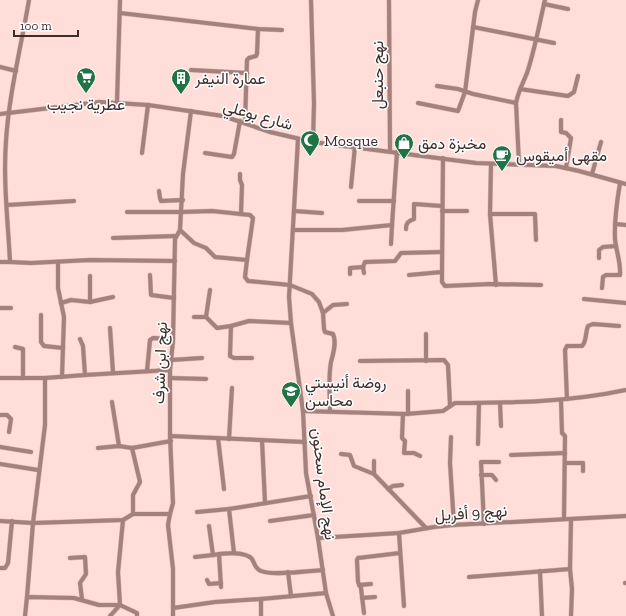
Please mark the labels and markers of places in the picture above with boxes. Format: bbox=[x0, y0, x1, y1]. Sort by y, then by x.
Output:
supermarket icon: عطرية نجيب bbox=[75, 66, 97, 94]
building icon: عمارة النيفر bbox=[170, 67, 192, 95]
place label: عمارة النيفر bbox=[194, 69, 266, 89]
place label: عطرية نجيب bbox=[47, 95, 125, 115]
mosque icon: Mosque bbox=[299, 129, 321, 157]
place label: Mosque bbox=[324, 131, 378, 150]
shop icon: مخبزة دمق bbox=[393, 132, 415, 160]
place label: مخبزة دمق bbox=[418, 134, 486, 154]
cafe icon: مقهى أميقوس bbox=[491, 144, 513, 172]
place label: مقهى أميقوس bbox=[516, 146, 607, 166]
place label: روضة أنيستي محاسن bbox=[305, 373, 386, 411]
school or university icon: روضة أنيستي محاسن bbox=[280, 380, 302, 408]

